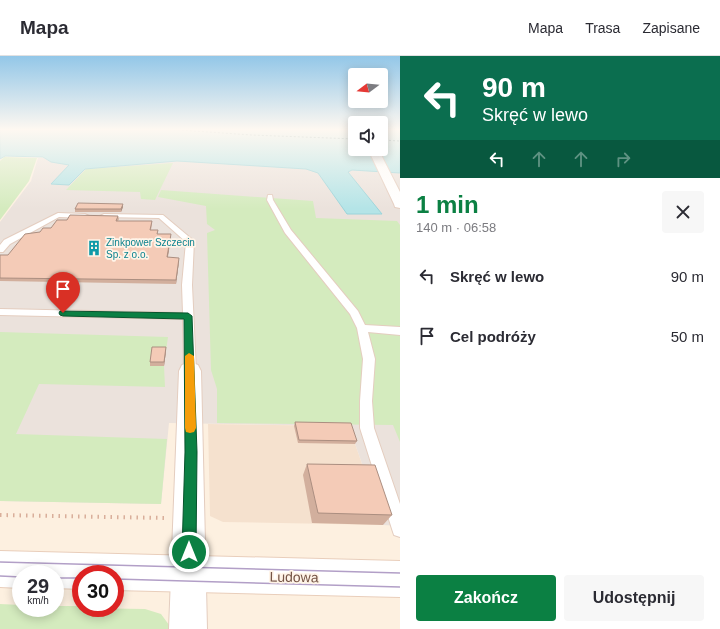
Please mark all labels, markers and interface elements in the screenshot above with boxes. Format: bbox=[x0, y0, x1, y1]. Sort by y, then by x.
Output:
text: Mapa bbox=[20, 17, 69, 38]
text: Mapa bbox=[528, 20, 563, 36]
text: Trasa bbox=[585, 20, 620, 36]
text: Zapisane bbox=[642, 20, 700, 36]
north arrow bbox=[348, 68, 388, 108]
map controls bbox=[348, 68, 388, 156]
icon: left bbox=[416, 72, 468, 124]
text: 90 m bbox=[482, 72, 546, 103]
text: Skręć w lewo bbox=[482, 105, 588, 125]
button: sound bbox=[348, 116, 388, 156]
icon: left bbox=[486, 148, 508, 170]
icon: ahead bbox=[528, 148, 550, 170]
icon: ahead bbox=[570, 148, 592, 170]
icon: right bbox=[612, 148, 634, 170]
text: 1 min bbox=[416, 191, 479, 218]
button: close bbox=[662, 191, 704, 233]
text: 140 m · 06:58 bbox=[416, 220, 496, 235]
place label: Zinkpower Szczecin Sp. z o.o. bbox=[106, 237, 195, 260]
building icon: Zinkpower Szczecin Sp. z o.o. bbox=[85, 239, 103, 257]
icon: left bbox=[416, 265, 438, 287]
text: Skręć w lewo bbox=[450, 268, 544, 285]
text: 90 m bbox=[671, 268, 704, 285]
pin bbox=[46, 272, 80, 313]
icon: arrive bbox=[52, 278, 74, 300]
icon: arrive bbox=[416, 325, 438, 347]
text: Cel podróży bbox=[450, 328, 536, 345]
text: 50 m bbox=[671, 328, 704, 345]
position arrow bbox=[168, 531, 210, 573]
speed limit sign: 30 bbox=[72, 565, 124, 617]
street label: Ludowa bbox=[269, 569, 319, 585]
text: 29 bbox=[27, 575, 49, 597]
button: Zakończ bbox=[416, 575, 556, 621]
button: Udostępnij bbox=[564, 575, 704, 621]
text: km/h bbox=[27, 595, 49, 606]

